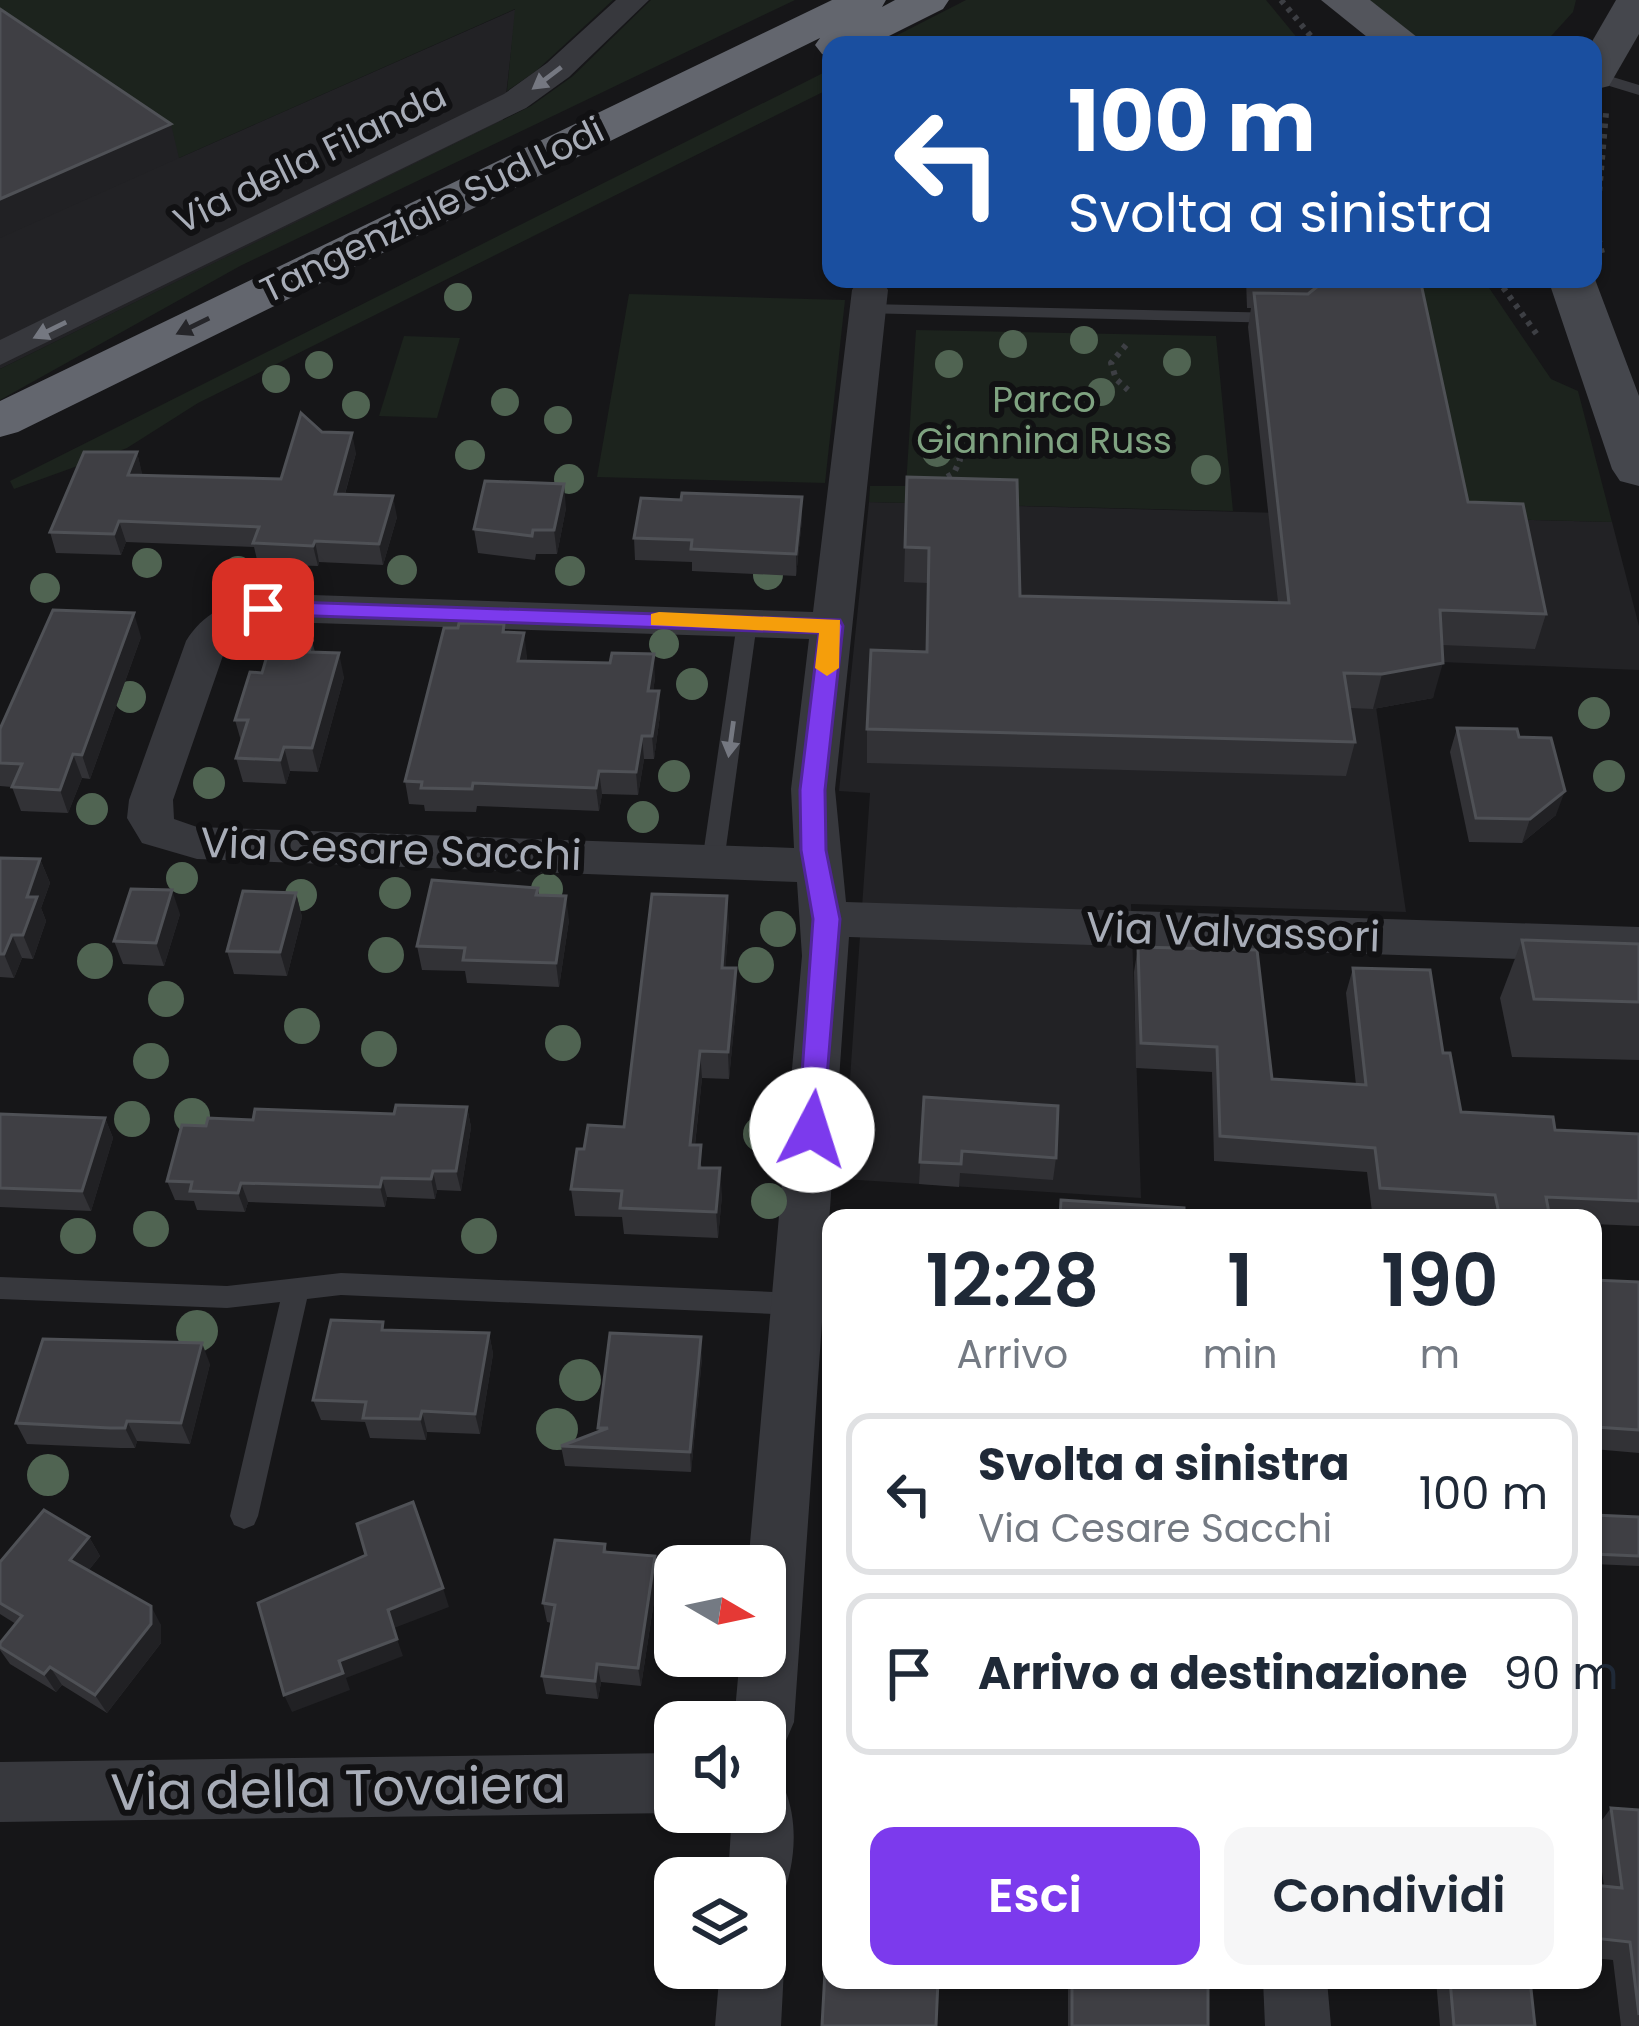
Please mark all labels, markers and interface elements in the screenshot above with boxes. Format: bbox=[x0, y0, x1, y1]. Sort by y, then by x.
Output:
text: 100 m bbox=[1068, 63, 1316, 180]
one-way arrow bbox=[531, 65, 563, 90]
street label: Via della Filanda bbox=[165, 70, 455, 246]
icon: left bbox=[870, 84, 1026, 240]
street label: Tangenziale Sud Lodi bbox=[251, 104, 613, 316]
text: Svolta a sinistra bbox=[1068, 175, 1493, 251]
one-way arrow bbox=[175, 316, 210, 336]
one-way arrow bbox=[32, 320, 67, 340]
park label: Parco Giannina Russ bbox=[916, 374, 1172, 466]
pin bbox=[212, 558, 314, 660]
icon: arrive bbox=[230, 576, 296, 642]
one-way arrow bbox=[721, 720, 740, 758]
street label: Via Cesare Sacchi bbox=[199, 813, 583, 885]
street label: Via Valvassori bbox=[1085, 897, 1381, 967]
position arrow bbox=[749, 1067, 875, 1193]
text: 12:28 bbox=[925, 1230, 1099, 1331]
text: 1 bbox=[1227, 1230, 1253, 1331]
text: 190 bbox=[1381, 1230, 1499, 1331]
text: Arrivo bbox=[956, 1327, 1068, 1382]
text: min bbox=[1203, 1327, 1278, 1382]
text: m bbox=[1420, 1327, 1460, 1382]
text: Svolta a sinistra bbox=[978, 1433, 1349, 1496]
icon: left bbox=[876, 1461, 942, 1527]
text: 100 m bbox=[1419, 1462, 1548, 1525]
text: Via Cesare Sacchi bbox=[978, 1501, 1332, 1556]
north arrow bbox=[654, 1545, 786, 1677]
map controls bbox=[654, 1545, 786, 1989]
icon: arrive bbox=[876, 1641, 942, 1707]
text: Arrivo a destinazione bbox=[978, 1642, 1468, 1705]
text: 90 m bbox=[1504, 1642, 1619, 1705]
button: sound bbox=[654, 1701, 786, 1833]
street label: Via della Tovaiera bbox=[110, 1748, 566, 1828]
button: Esci bbox=[870, 1827, 1200, 1965]
button: Condividi bbox=[1224, 1827, 1554, 1965]
button: layers bbox=[654, 1857, 786, 1989]

